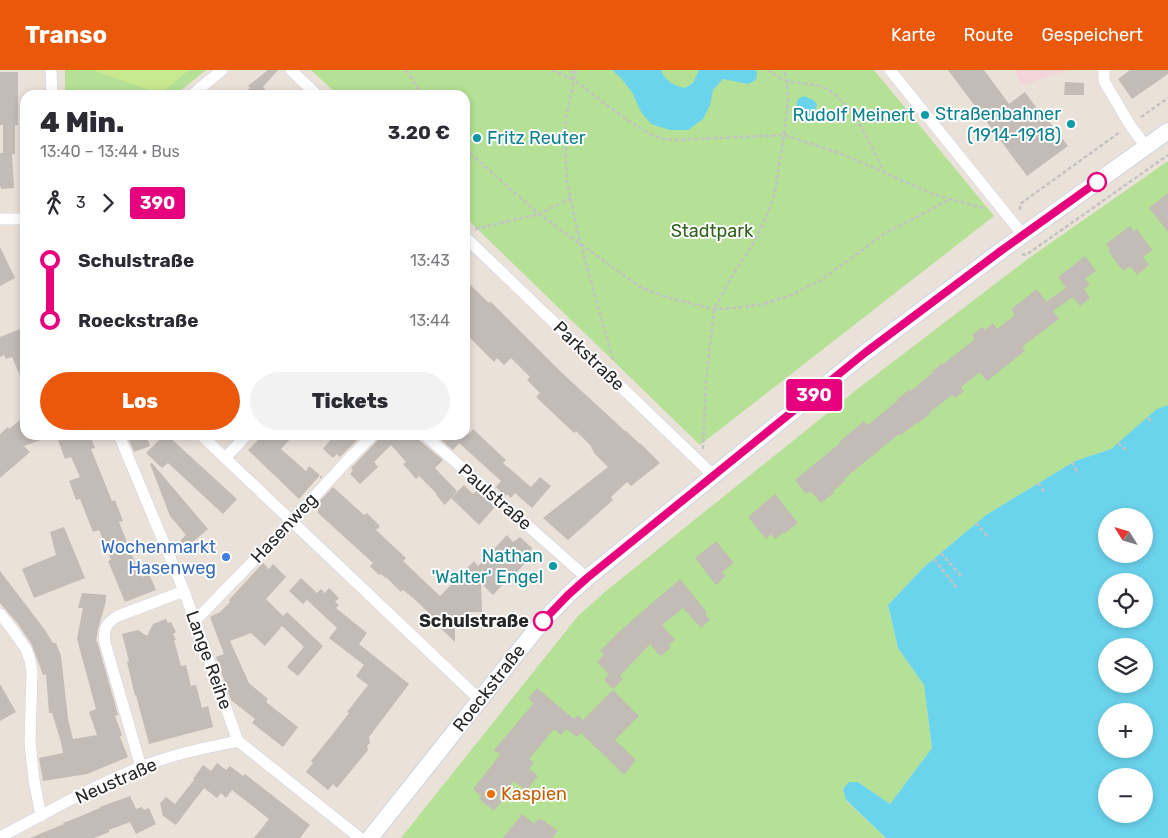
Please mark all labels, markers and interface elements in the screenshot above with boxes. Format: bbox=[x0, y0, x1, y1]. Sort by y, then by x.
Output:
text: Transo bbox=[25, 21, 107, 49]
text: Karte bbox=[891, 24, 935, 46]
text: Route bbox=[963, 24, 1013, 46]
text: Gespeichert bbox=[1041, 24, 1143, 46]
place label: Straßenbahner (1914-1918) bbox=[935, 103, 1061, 146]
place label: Rudolf Meinert bbox=[792, 104, 915, 126]
text: 4 Min. bbox=[40, 106, 124, 139]
marker: Rudolf Meinert bbox=[919, 109, 931, 121]
marker: Straßenbahner (1914-1918) bbox=[1065, 118, 1077, 130]
text: 3.20 € bbox=[388, 121, 450, 144]
place label: Fritz Reuter bbox=[487, 127, 586, 149]
marker: Fritz Reuter bbox=[471, 132, 483, 144]
text: 13:40 – 13:44 · Bus bbox=[40, 142, 180, 161]
unlabelled marker bbox=[1087, 172, 1107, 192]
icon: walk bbox=[40, 189, 68, 217]
icon: forward bbox=[94, 189, 122, 217]
text: 390 bbox=[140, 192, 175, 214]
text: 3 bbox=[76, 193, 86, 212]
park label: Stadtpark bbox=[671, 220, 754, 242]
text: Schulstraße bbox=[78, 249, 194, 272]
text: 13:43 bbox=[410, 251, 450, 270]
text: Roeckstraße bbox=[78, 309, 198, 332]
text: 13:44 bbox=[410, 311, 450, 330]
street label: Parkstraße bbox=[549, 317, 629, 395]
button: Los bbox=[40, 372, 240, 430]
button: Tickets bbox=[250, 372, 450, 430]
line badge: 390 bbox=[785, 379, 843, 411]
text: 390 bbox=[796, 384, 832, 406]
street label: Paulstraße bbox=[454, 459, 536, 535]
street label: Hasenweg bbox=[246, 488, 322, 568]
north arrow bbox=[1098, 508, 1152, 562]
map controls bbox=[1098, 508, 1153, 823]
place label: Wochenmarkt Hasenweg bbox=[101, 536, 216, 579]
place label: Nathan 'Walter' Engel bbox=[431, 545, 543, 588]
marker: Wochenmarkt Hasenweg bbox=[220, 551, 232, 563]
marker: Nathan 'Walter' Engel bbox=[547, 560, 559, 572]
button: locate bbox=[1098, 573, 1153, 628]
street label: Lange Reihe bbox=[181, 608, 237, 712]
place label: Schulstraße bbox=[419, 610, 529, 632]
marker: Schulstraße bbox=[533, 611, 553, 631]
button: layers bbox=[1098, 638, 1153, 693]
street label: Roeckstraße bbox=[448, 640, 530, 736]
button: + bbox=[1098, 703, 1153, 758]
street label: Neustraße bbox=[72, 753, 160, 809]
button: − bbox=[1098, 768, 1153, 823]
place label: Kaspien bbox=[501, 783, 567, 805]
marker: Kaspien bbox=[485, 788, 497, 800]

